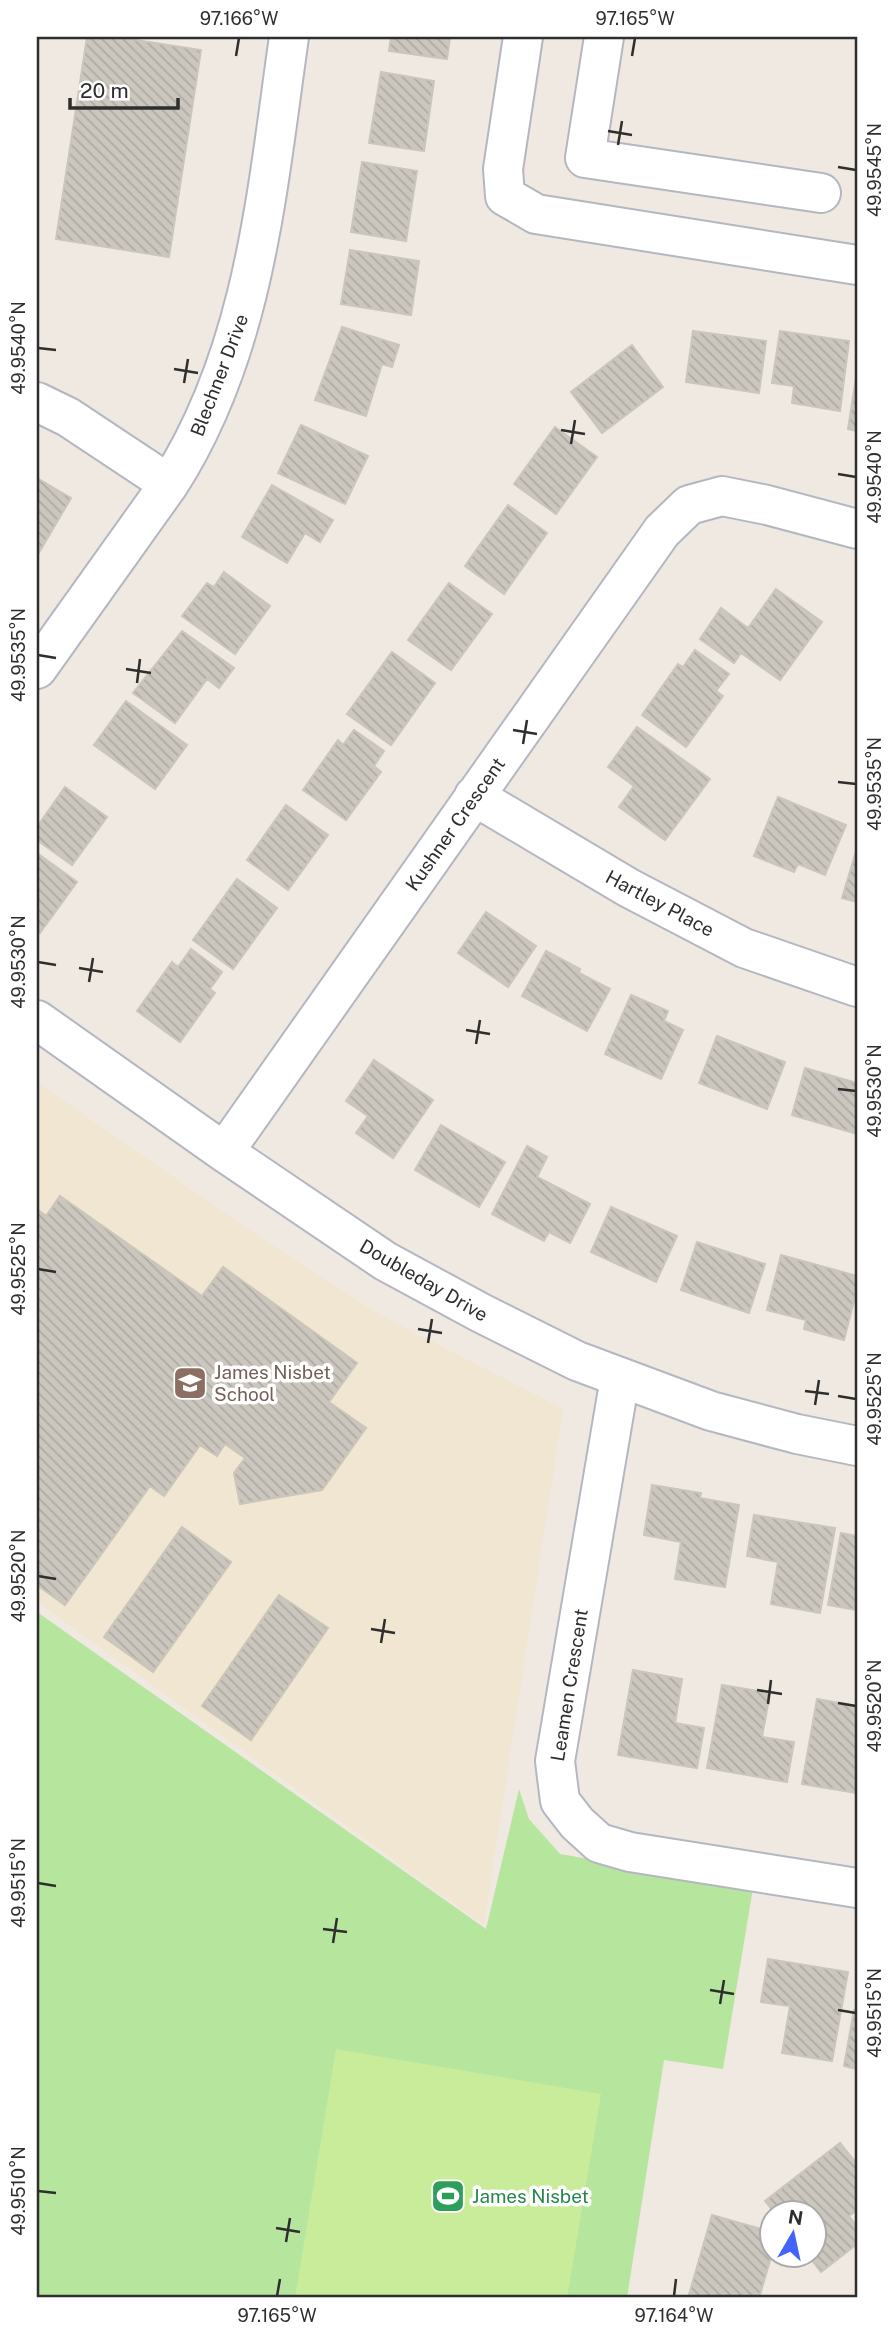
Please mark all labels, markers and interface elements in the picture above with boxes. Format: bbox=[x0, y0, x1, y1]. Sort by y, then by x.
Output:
text: 97.166°W bbox=[200, 8, 278, 29]
text: 97.165°W bbox=[595, 8, 675, 29]
scale bar bbox=[70, 66, 178, 110]
text: 20 m bbox=[80, 78, 129, 103]
text: 49.9545°N bbox=[864, 123, 885, 217]
text: 49.9540°N bbox=[8, 301, 29, 395]
street label: Blechner Drive bbox=[186, 311, 252, 439]
text: 49.9540°N bbox=[864, 430, 885, 524]
text: 49.9535°N bbox=[8, 608, 29, 702]
text: 49.9535°N bbox=[864, 737, 885, 831]
street label: Kushner Crescent bbox=[401, 753, 509, 895]
street label: Hartley Place bbox=[602, 865, 718, 941]
text: 49.9530°N bbox=[8, 915, 29, 1009]
text: 49.9530°N bbox=[864, 1044, 885, 1138]
text: 49.9525°N bbox=[8, 1222, 29, 1316]
street label: Doubleday Drive bbox=[356, 1234, 492, 1326]
text: 49.9525°N bbox=[864, 1352, 885, 1446]
place label: James Nisbet School bbox=[214, 1361, 331, 1405]
school or university icon: James Nisbet School bbox=[171, 1364, 209, 1402]
text: 49.9520°N bbox=[8, 1529, 29, 1623]
street label: Leamen Crescent bbox=[546, 1607, 592, 1763]
text: 49.9520°N bbox=[864, 1659, 885, 1753]
text: 49.9515°N bbox=[8, 1838, 29, 1928]
text: 49.9515°N bbox=[864, 1968, 885, 2058]
text: 49.9510°N bbox=[8, 2146, 29, 2236]
sports icon: James Nisbet bbox=[429, 2177, 467, 2215]
place label: James Nisbet bbox=[472, 2185, 589, 2207]
north arrow bbox=[758, 2198, 828, 2268]
text: N bbox=[787, 2205, 805, 2229]
text: 97.165°W bbox=[237, 2305, 317, 2326]
text: 97.164°W bbox=[635, 2305, 713, 2326]

